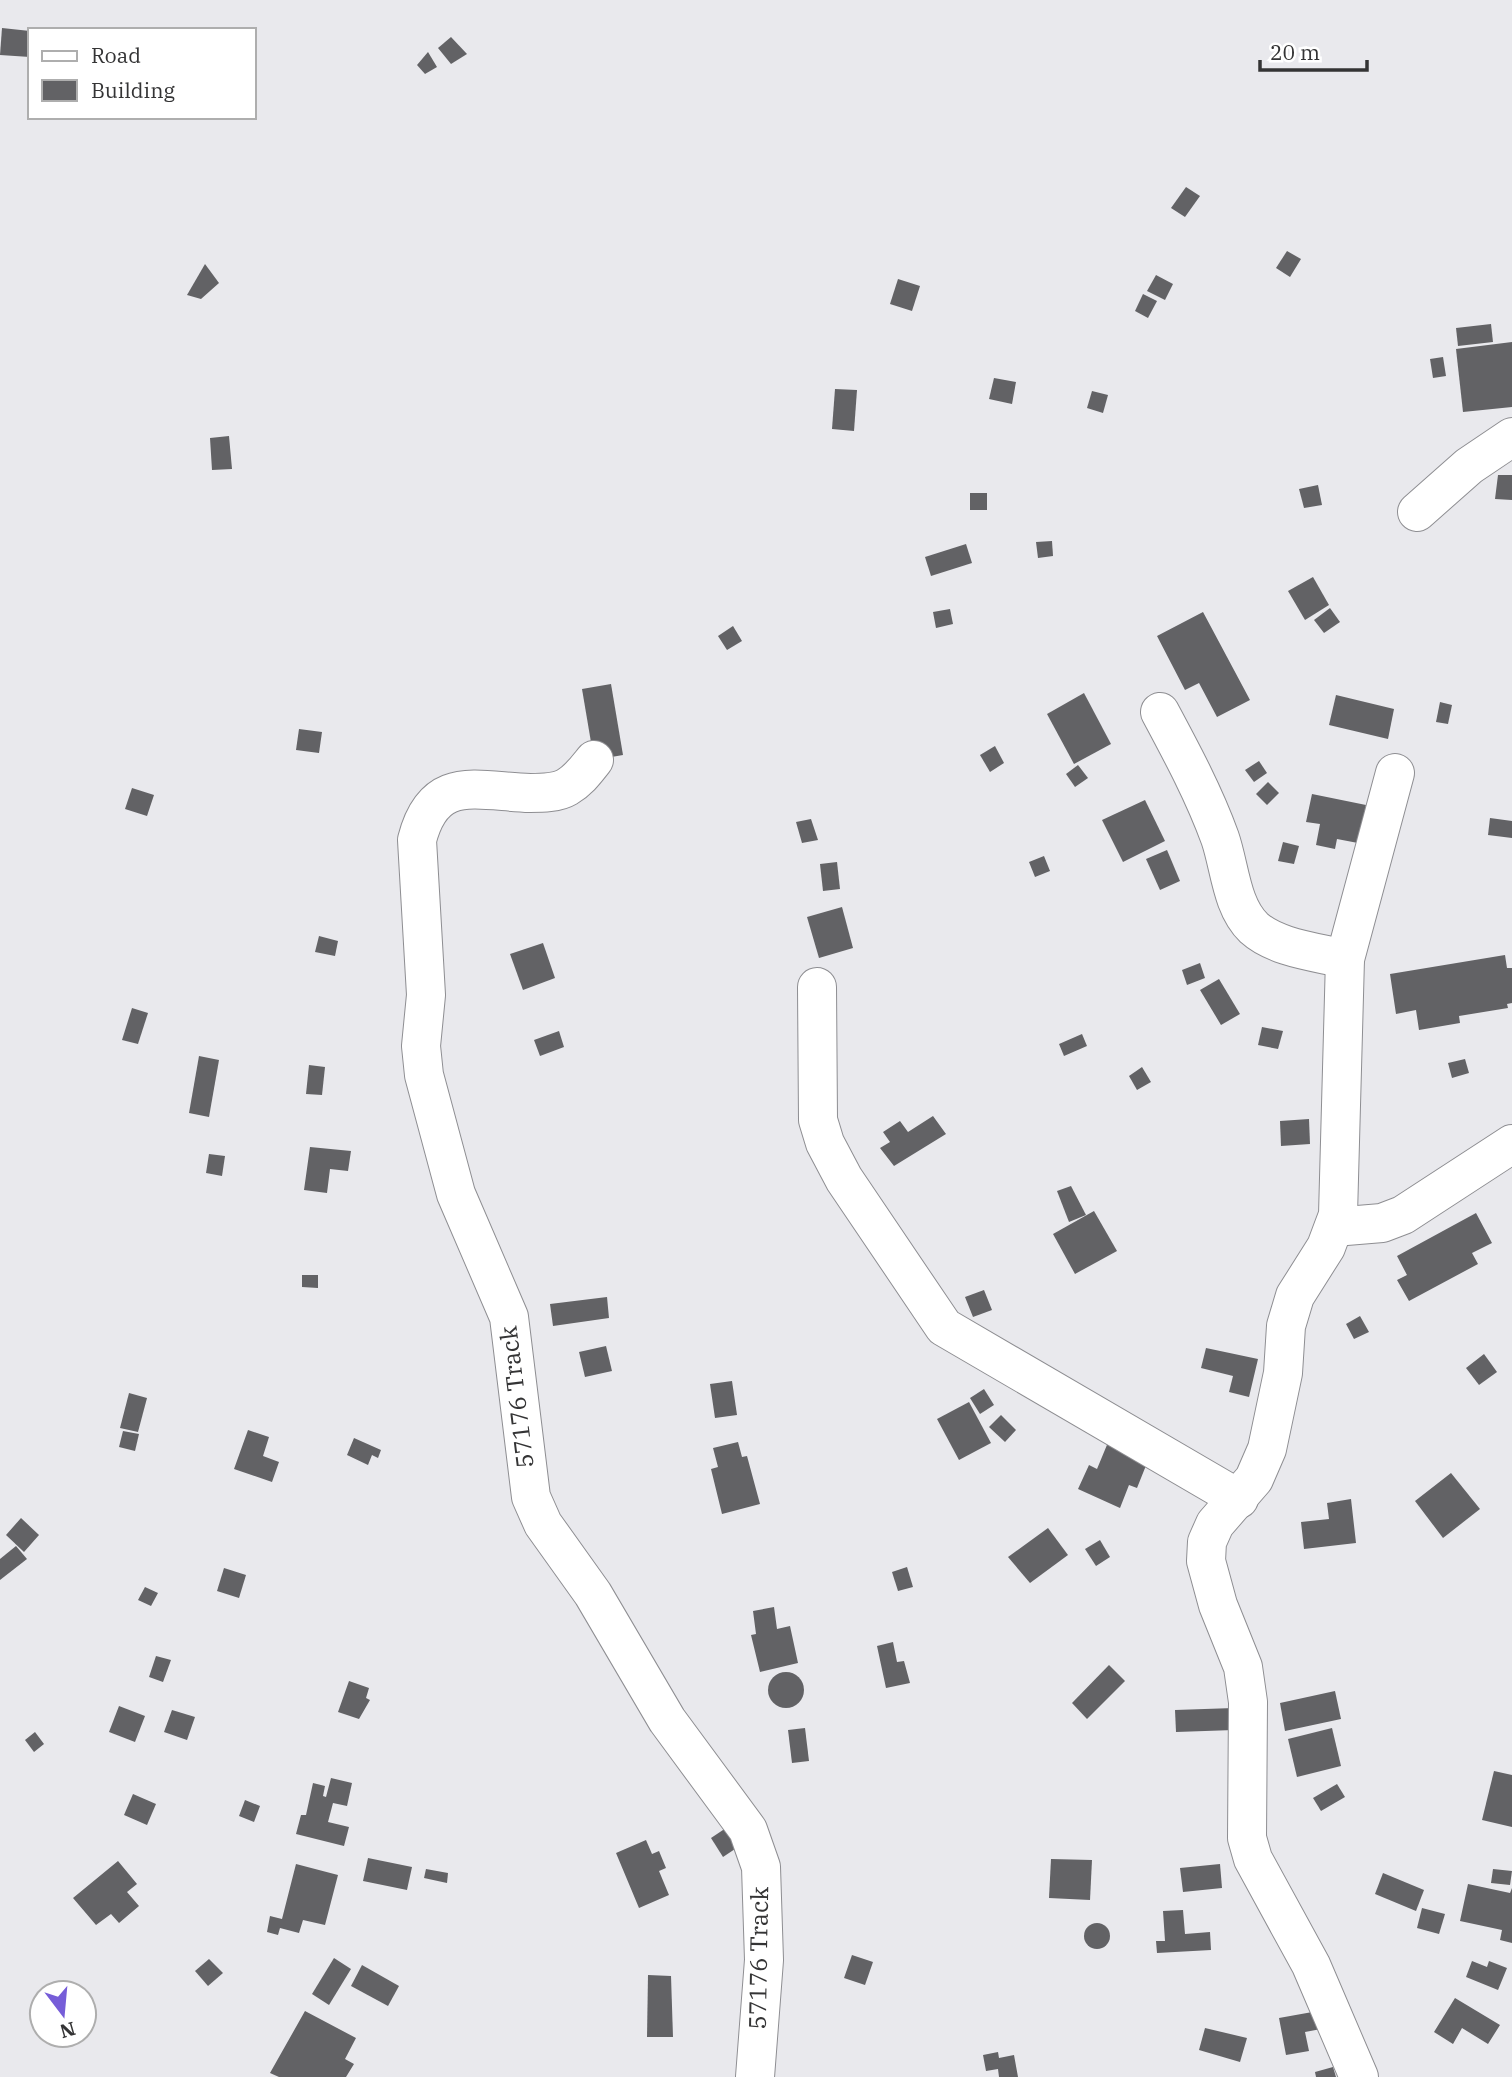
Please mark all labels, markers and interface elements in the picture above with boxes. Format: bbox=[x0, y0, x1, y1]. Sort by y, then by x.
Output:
legend bbox=[28, 28, 256, 119]
scale bar bbox=[1260, 28, 1367, 72]
text: 20 m bbox=[1270, 38, 1320, 66]
text: Road bbox=[91, 41, 141, 69]
text: Building bbox=[91, 76, 176, 104]
street label: 57176 Track bbox=[491, 1324, 541, 1470]
street label: 57176 Track bbox=[741, 1886, 775, 2030]
north arrow bbox=[28, 1979, 98, 2049]
text: N bbox=[57, 2017, 78, 2044]

